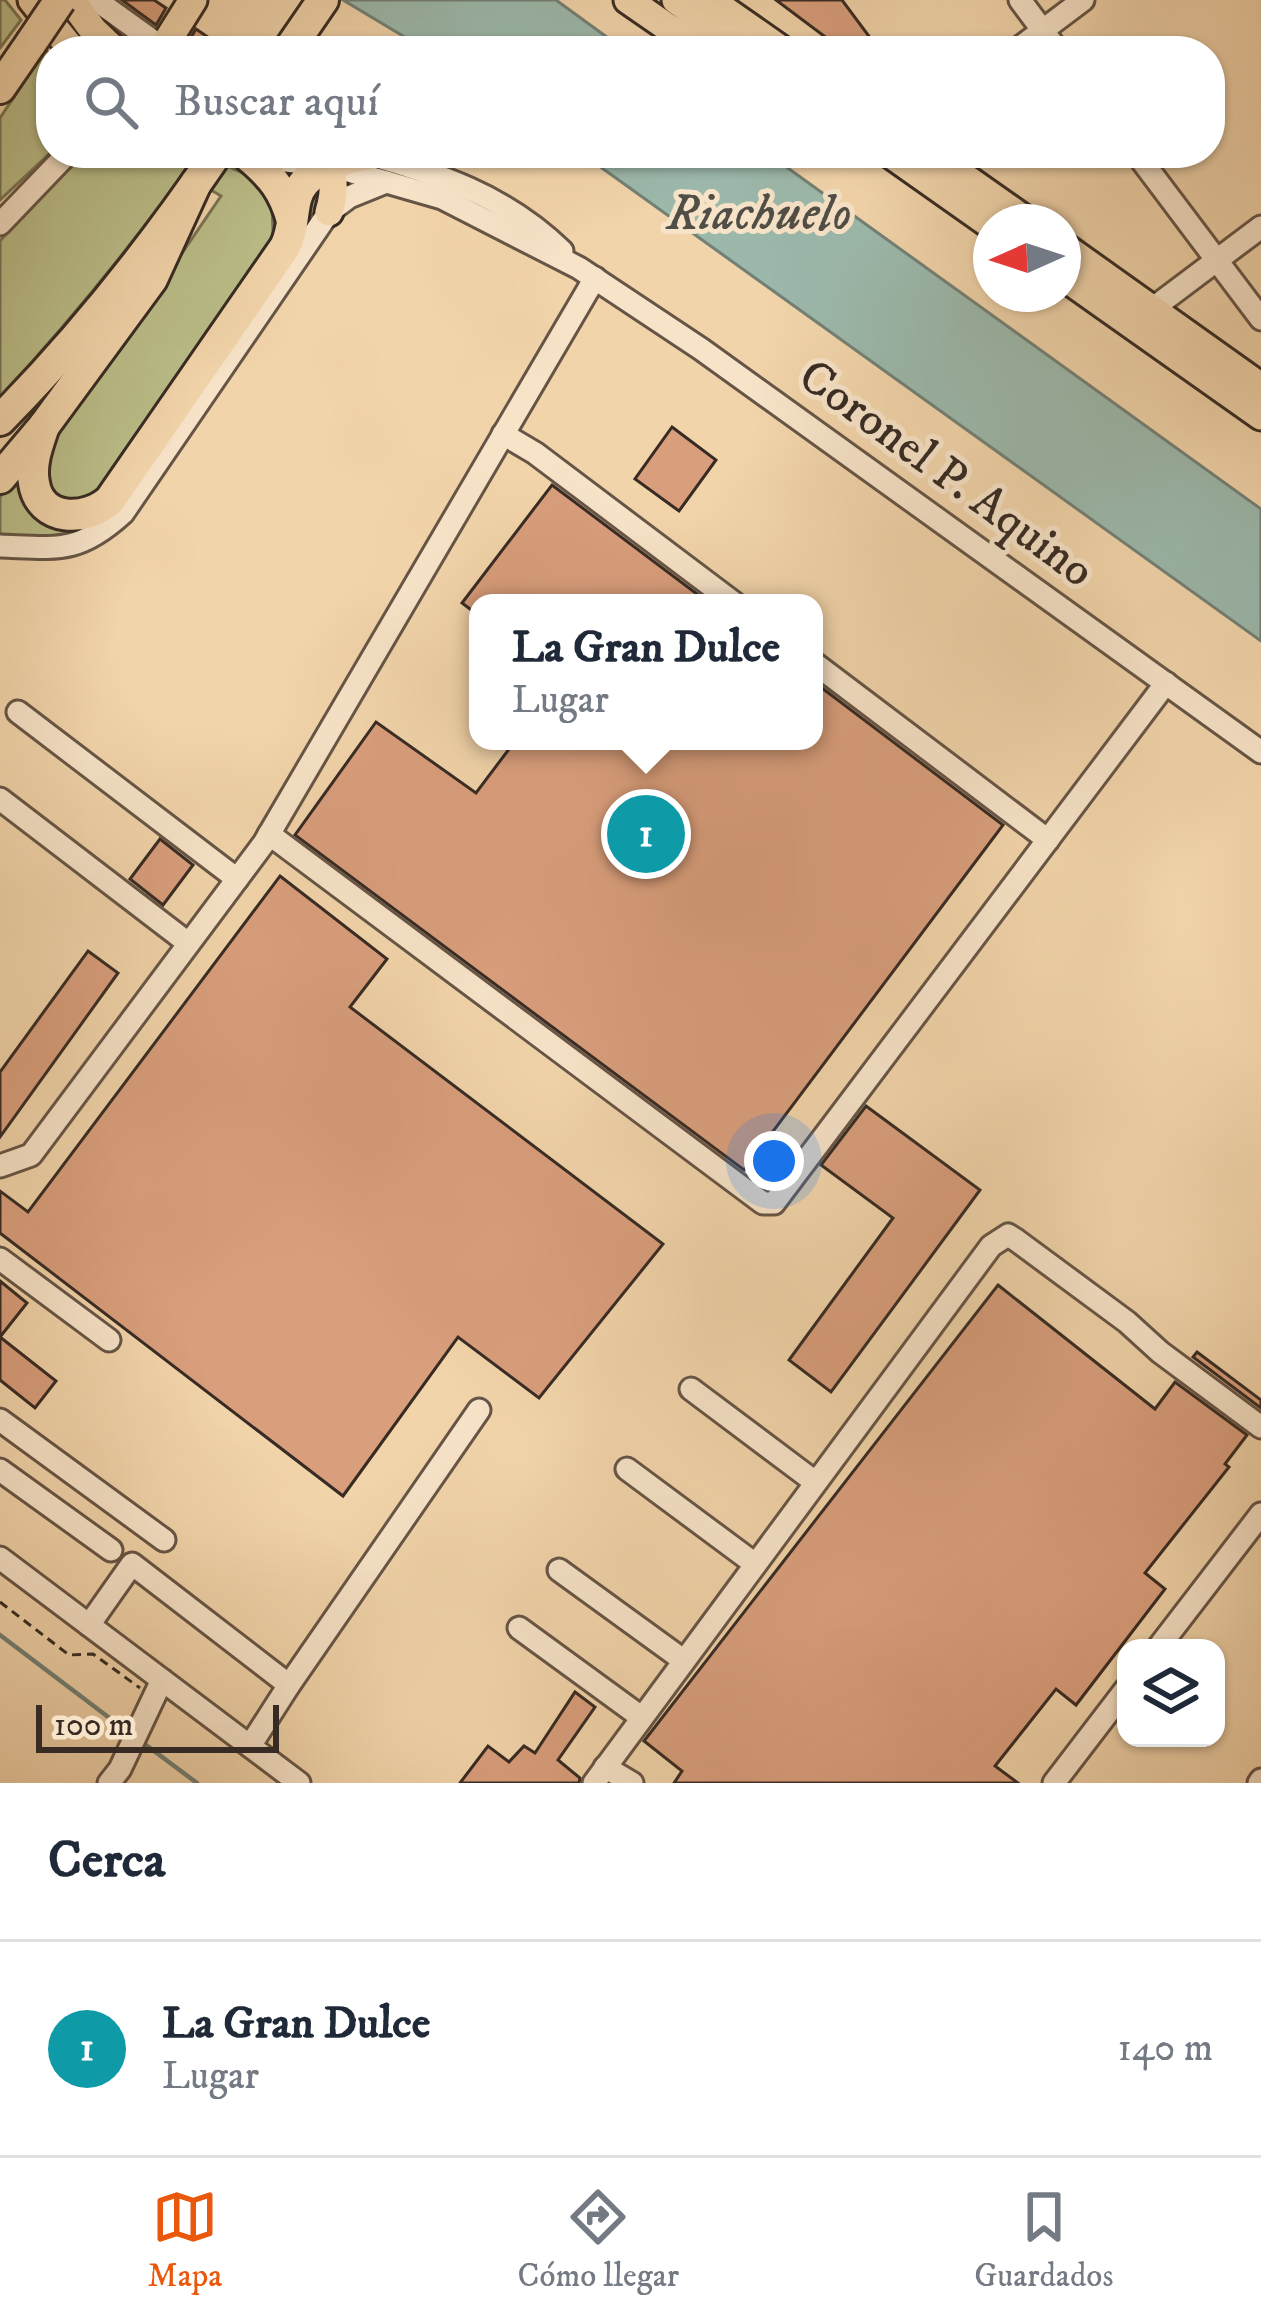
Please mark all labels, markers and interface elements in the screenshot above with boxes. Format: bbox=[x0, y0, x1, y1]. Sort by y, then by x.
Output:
search box bbox=[36, 36, 1225, 168]
icon: search bbox=[78, 69, 144, 135]
text: Buscar aquí bbox=[174, 74, 379, 130]
water label: Riachuelo bbox=[664, 182, 852, 246]
north arrow bbox=[973, 204, 1081, 312]
street label: Coronel P. Aquino bbox=[786, 347, 1106, 601]
popup bbox=[469, 594, 823, 750]
text: La Gran Dulce bbox=[512, 620, 780, 676]
text: Lugar bbox=[512, 676, 609, 725]
pin: 1 bbox=[607, 789, 685, 879]
your location bbox=[744, 1131, 804, 1191]
map controls bbox=[1117, 1639, 1225, 1747]
button: layers bbox=[1117, 1639, 1225, 1747]
scale bar bbox=[36, 1699, 279, 1752]
text: 100 m bbox=[54, 1705, 133, 1746]
text: Cerca bbox=[48, 1829, 165, 1893]
text: La Gran Dulce bbox=[162, 1996, 430, 2052]
text: 1 bbox=[80, 2024, 94, 2073]
text: 140 m bbox=[1118, 2024, 1213, 2073]
text: Lugar bbox=[162, 2052, 259, 2101]
tab: Mapa bbox=[148, 2184, 222, 2297]
tab: Cómo llegar bbox=[518, 2184, 679, 2297]
tab: Guardados bbox=[974, 2184, 1113, 2297]

